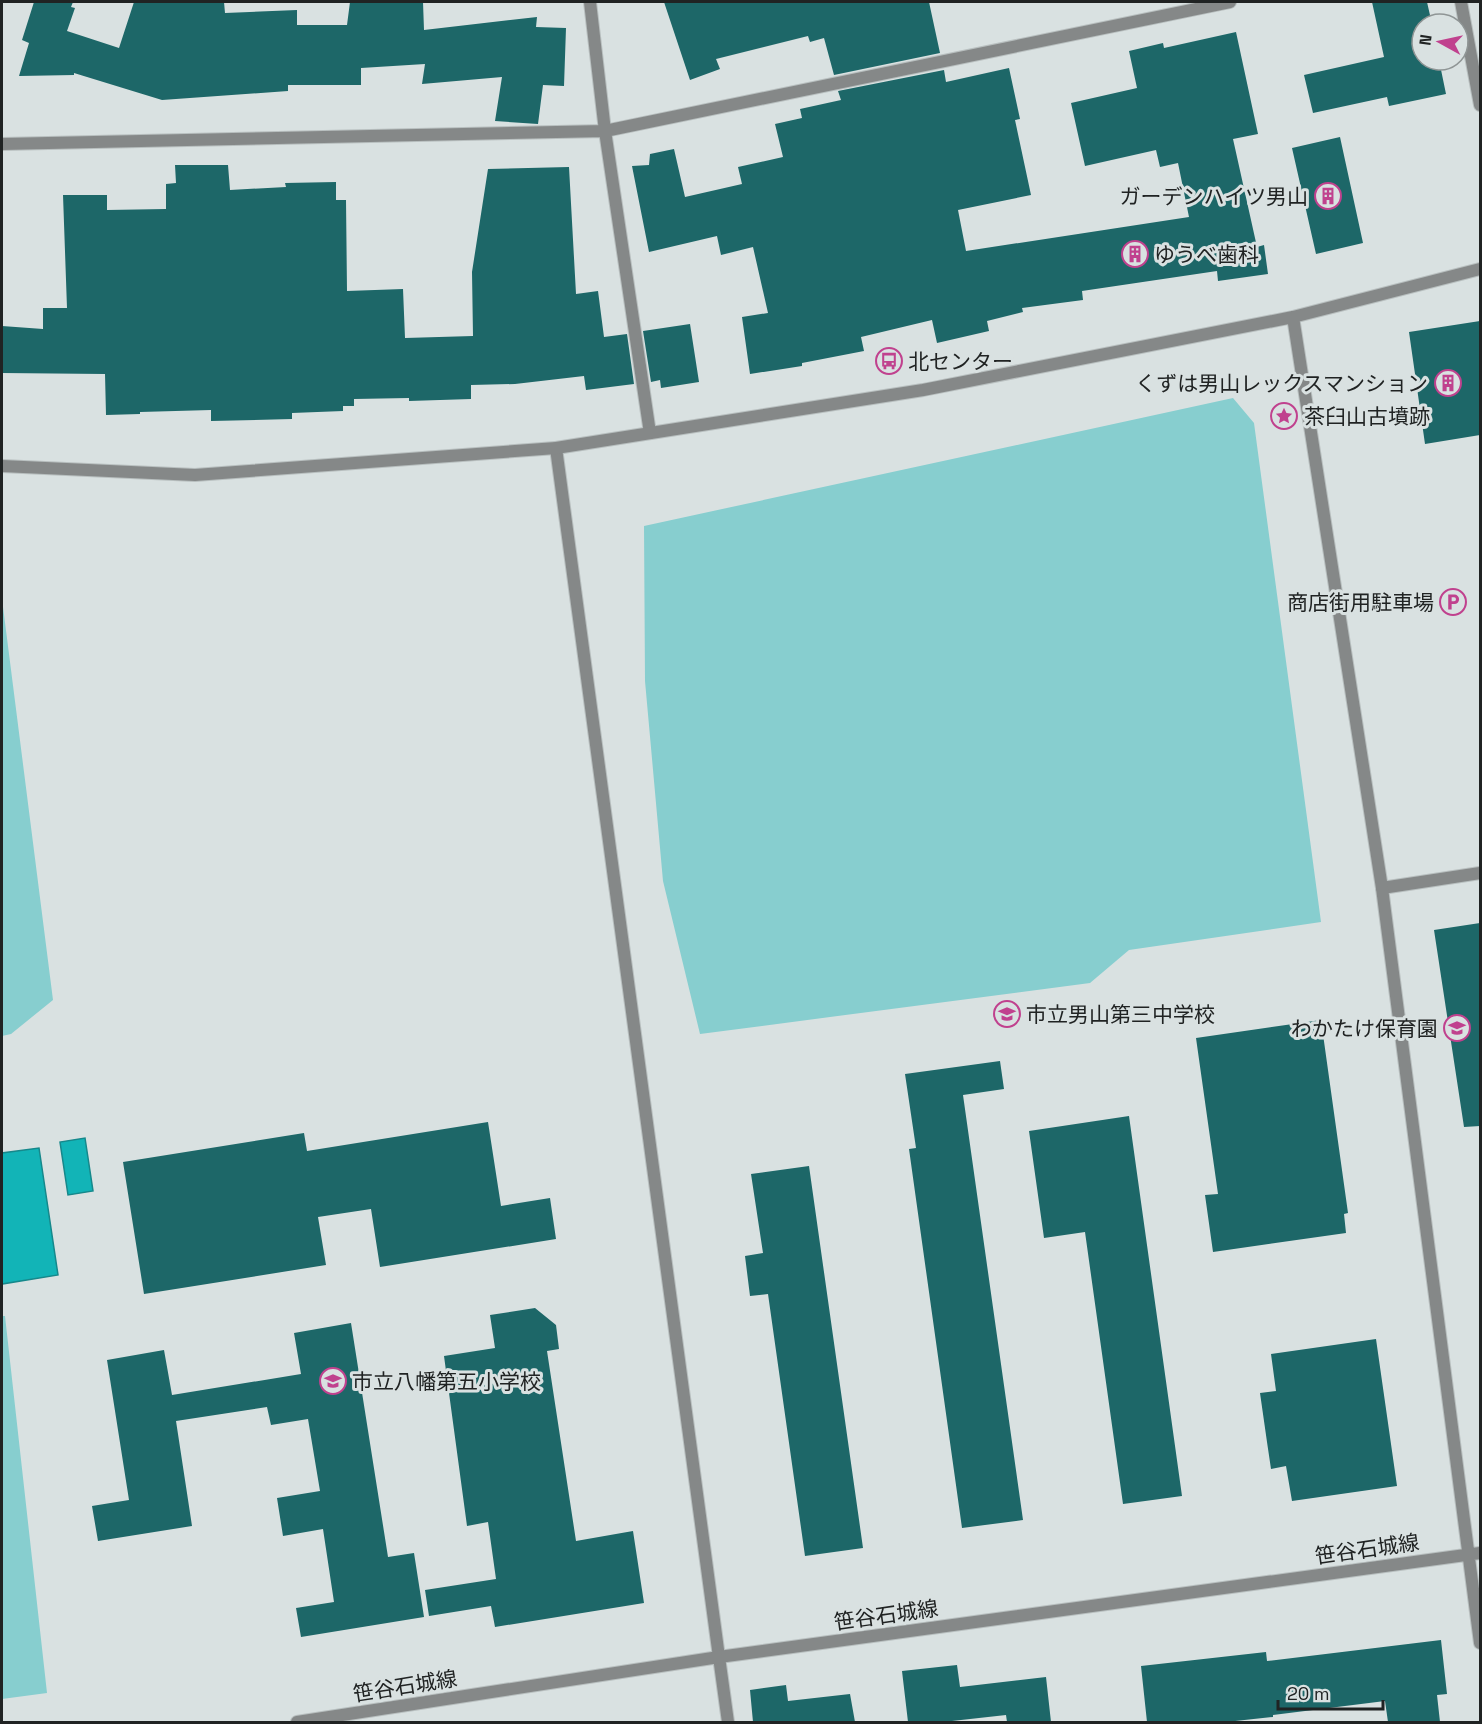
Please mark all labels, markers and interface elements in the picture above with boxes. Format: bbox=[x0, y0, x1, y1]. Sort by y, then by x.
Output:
north arrow bbox=[1410, 12, 1470, 72]
text: N bbox=[1414, 33, 1437, 47]
building icon: ガーデンハイツ男山 bbox=[1313, 181, 1343, 211]
place label: ガーデンハイツ男山 bbox=[1119, 183, 1308, 210]
building icon: ゆうべ歯科 bbox=[1120, 239, 1150, 269]
place label: ゆうべ歯科 bbox=[1154, 241, 1259, 268]
bus stop icon: 北センター bbox=[874, 346, 904, 376]
place label: 北センター bbox=[908, 348, 1013, 375]
building icon: くずは男山レックスマンション bbox=[1433, 368, 1463, 398]
place label: くずは男山レックスマンション bbox=[1135, 370, 1428, 397]
place icon: 茶臼山古墳跡 bbox=[1269, 401, 1299, 431]
place label: 茶臼山古墳跡 bbox=[1304, 403, 1430, 430]
parking icon: 商店街用駐車場 bbox=[1438, 587, 1468, 617]
place label: 商店街用駐車場 bbox=[1287, 589, 1434, 616]
school or university icon: 市立男山第三中学校 bbox=[992, 999, 1022, 1029]
place label: 市立男山第三中学校 bbox=[1026, 1001, 1215, 1028]
school or university icon: わかたけ保育園 bbox=[1442, 1013, 1472, 1043]
place label: わかたけ保育園 bbox=[1291, 1015, 1438, 1042]
school or university icon: 市立八幡第五小学校 bbox=[318, 1366, 348, 1396]
place label: 市立八幡第五小学校 bbox=[352, 1368, 541, 1395]
street label: 笹谷石城線 bbox=[1313, 1528, 1421, 1570]
street label: 笹谷石城線 bbox=[832, 1594, 940, 1636]
street label: 笹谷石城線 bbox=[351, 1664, 459, 1708]
scale bar bbox=[1278, 1673, 1383, 1711]
text: 20 m bbox=[1287, 1682, 1330, 1705]

